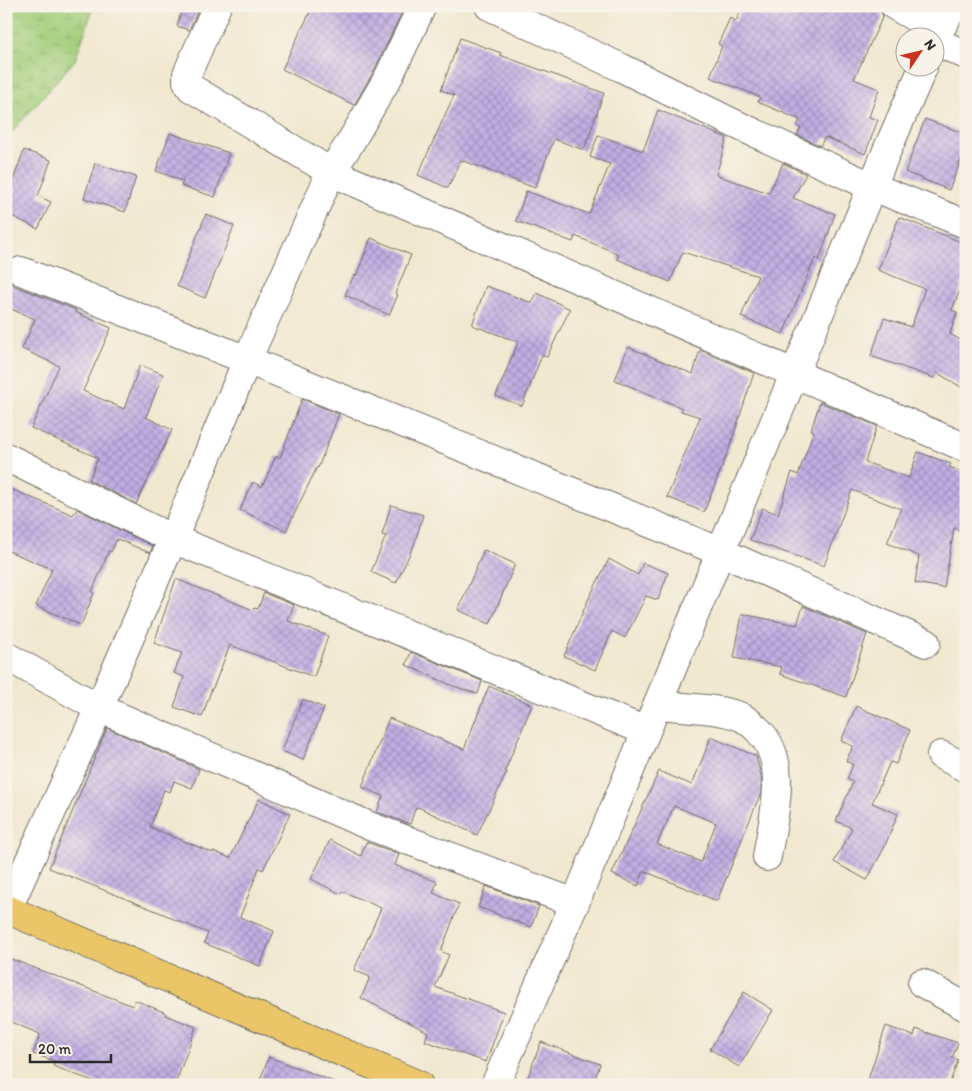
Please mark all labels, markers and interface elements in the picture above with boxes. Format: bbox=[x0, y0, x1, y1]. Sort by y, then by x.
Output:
north arrow bbox=[894, 28, 944, 78]
text: N bbox=[921, 36, 940, 54]
scale bar bbox=[30, 1031, 111, 1063]
text: 20 m bbox=[38, 1040, 72, 1058]

